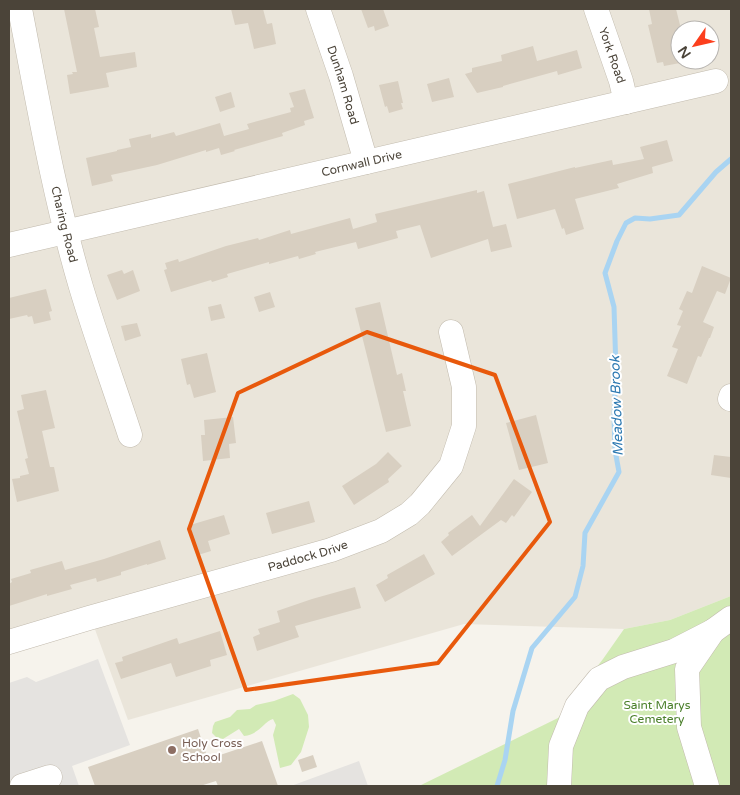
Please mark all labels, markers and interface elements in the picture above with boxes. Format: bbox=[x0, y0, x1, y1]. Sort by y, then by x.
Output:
north arrow bbox=[670, 20, 720, 70]
street label: York Road bbox=[596, 25, 628, 85]
text: N bbox=[674, 43, 695, 61]
street label: Dunham Road bbox=[324, 44, 362, 126]
street label: Cornwall Drive bbox=[320, 147, 403, 179]
street label: Charing Road bbox=[48, 185, 81, 264]
water label: Meadow Brook bbox=[606, 354, 627, 457]
street label: Paddock Drive bbox=[266, 537, 350, 574]
park label: Saint Marys Cemetery bbox=[623, 698, 691, 726]
place label: Holy Cross School bbox=[182, 736, 242, 764]
marker: Holy Cross School bbox=[166, 744, 178, 756]

